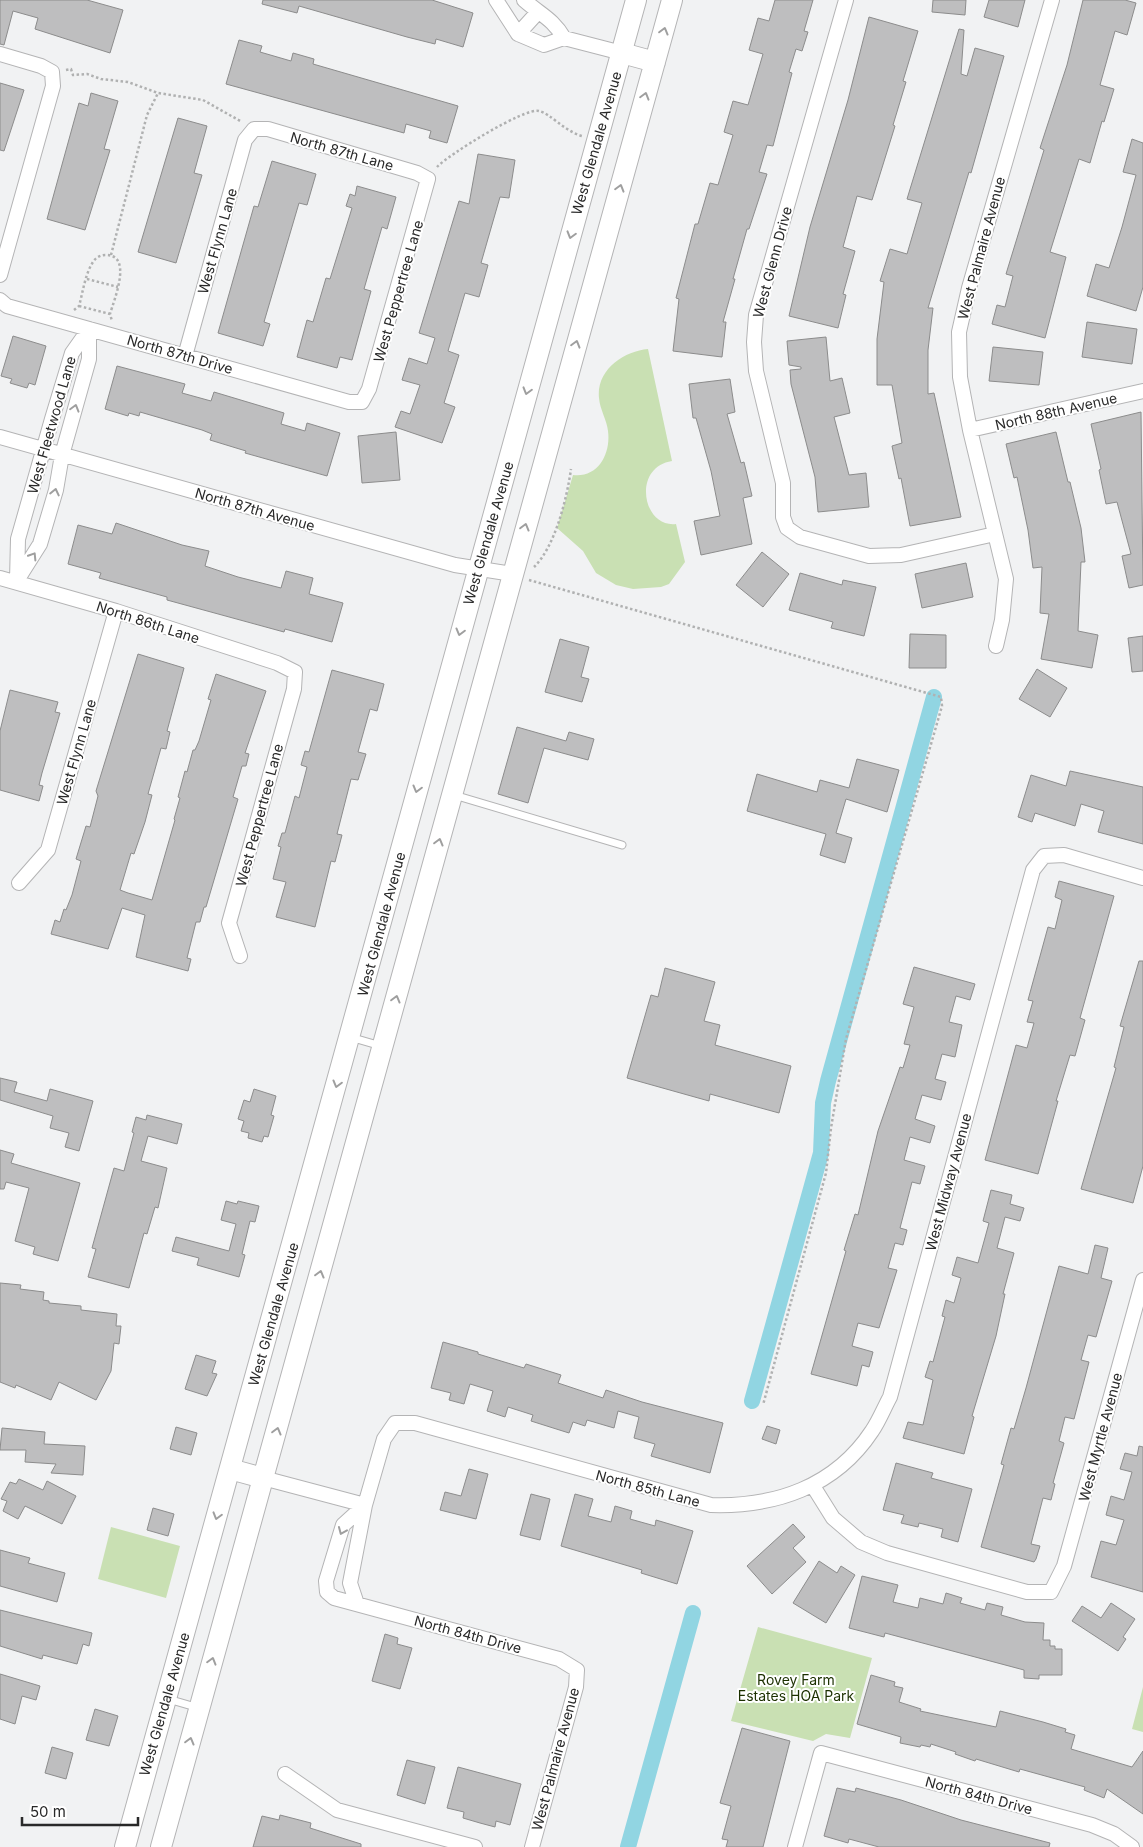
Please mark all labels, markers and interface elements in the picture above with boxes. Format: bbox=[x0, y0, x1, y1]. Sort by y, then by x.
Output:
one-way arrow bbox=[658, 27, 668, 36]
street label: West Glendale Avenue bbox=[567, 69, 625, 217]
one-way arrow bbox=[640, 93, 650, 101]
street label: North 87th Lane bbox=[288, 128, 396, 174]
street label: West Palmaire Avenue bbox=[954, 175, 1008, 321]
one-way arrow bbox=[614, 183, 625, 192]
street label: West Flynn Lane bbox=[194, 186, 240, 296]
street label: West Glenn Drive bbox=[749, 205, 795, 319]
street label: West Peppertree Lane bbox=[370, 218, 426, 364]
one-way arrow bbox=[566, 230, 576, 238]
street label: North 87th Drive bbox=[125, 331, 235, 377]
one-way arrow bbox=[571, 341, 581, 349]
street label: West Fleetwood Lane bbox=[23, 354, 79, 496]
one-way arrow bbox=[522, 387, 533, 396]
street label: North 88th Avenue bbox=[993, 389, 1119, 433]
one-way arrow bbox=[69, 404, 80, 412]
street label: West Glendale Avenue bbox=[459, 459, 517, 607]
street label: North 87th Avenue bbox=[193, 484, 317, 534]
one-way arrow bbox=[49, 487, 60, 496]
one-way arrow bbox=[519, 523, 530, 532]
one-way arrow bbox=[26, 553, 36, 562]
street label: North 86th Lane bbox=[94, 597, 202, 647]
one-way arrow bbox=[455, 627, 466, 636]
street label: West Flynn Lane bbox=[53, 697, 99, 807]
street label: West Peppertree Lane bbox=[232, 742, 286, 888]
one-way arrow bbox=[413, 784, 423, 792]
one-way arrow bbox=[433, 839, 443, 847]
street label: West Glendale Avenue bbox=[354, 850, 408, 998]
one-way arrow bbox=[390, 995, 401, 1004]
one-way arrow bbox=[332, 1080, 342, 1088]
street label: West Midway Avenue bbox=[921, 1111, 975, 1253]
street label: West Glendale Avenue bbox=[244, 1240, 302, 1388]
one-way arrow bbox=[314, 1270, 325, 1279]
street label: West Myrtle Avenue bbox=[1075, 1371, 1125, 1503]
one-way arrow bbox=[271, 1427, 281, 1435]
street label: North 85th Lane bbox=[594, 1466, 702, 1510]
one-way arrow bbox=[212, 1512, 223, 1521]
one-way arrow bbox=[338, 1526, 349, 1535]
street label: North 84th Drive bbox=[412, 1611, 524, 1657]
street label: West Glendale Avenue bbox=[135, 1630, 193, 1778]
one-way arrow bbox=[207, 1657, 217, 1665]
park label: Rovey Farm Estates HOA Park bbox=[738, 1671, 855, 1704]
street label: West Palmaire Avenue bbox=[528, 1686, 582, 1832]
one-way arrow bbox=[184, 1736, 195, 1745]
street label: North 84th Drive bbox=[923, 1772, 1035, 1818]
scale bar bbox=[22, 1794, 139, 1826]
text: 50 m bbox=[30, 1802, 66, 1821]

